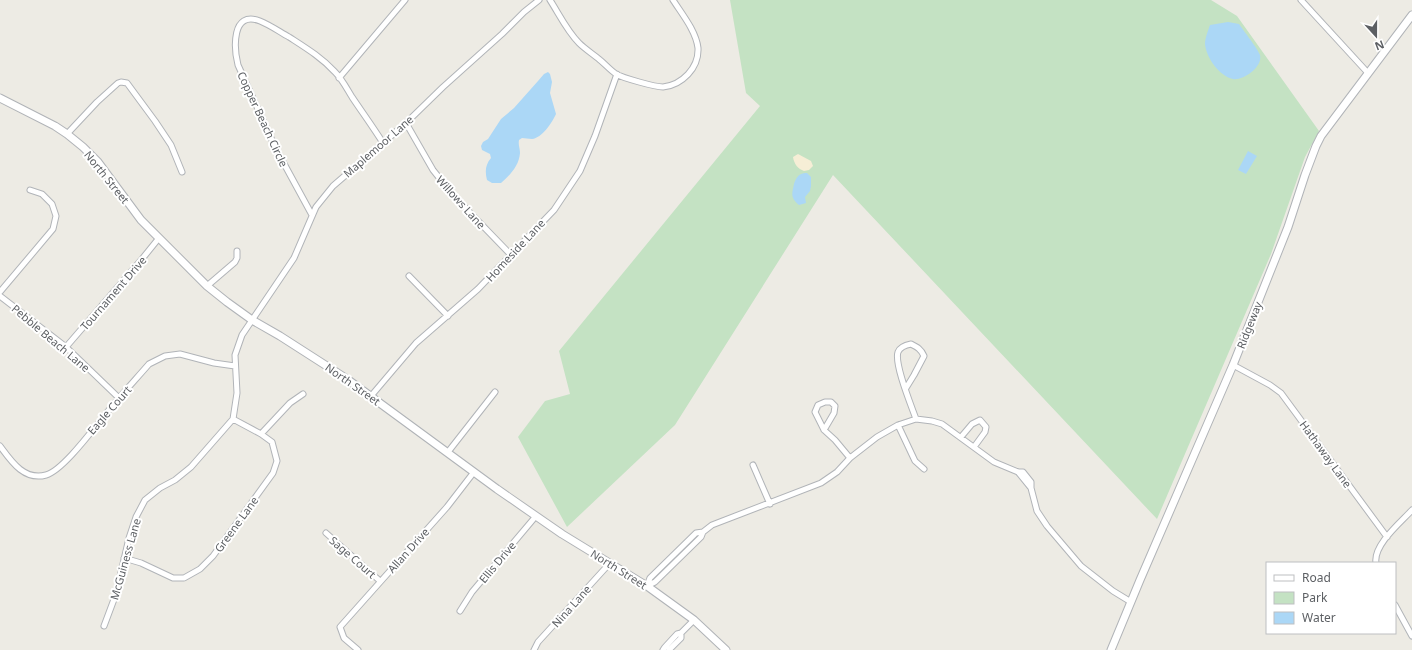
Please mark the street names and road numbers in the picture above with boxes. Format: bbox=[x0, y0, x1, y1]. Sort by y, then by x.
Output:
street label: Copper Beach Circle bbox=[234, 69, 292, 169]
street label: Maplemoor Lane bbox=[340, 112, 416, 180]
street label: North Street bbox=[81, 147, 133, 207]
street label: Willows Lane bbox=[433, 172, 489, 232]
street label: Homeside Lane bbox=[482, 216, 548, 284]
street label: Tournament Drive bbox=[77, 253, 149, 333]
street label: Ridgeway bbox=[1233, 299, 1265, 351]
street label: Pebble Beach Lane bbox=[9, 301, 93, 375]
street label: North Street bbox=[323, 360, 383, 408]
street label: Eagle Court bbox=[84, 382, 134, 438]
street label: Hathaway Lane bbox=[1297, 417, 1355, 491]
street label: Greene Lane bbox=[211, 493, 261, 555]
street label: McGuiness Lane bbox=[106, 516, 144, 602]
street label: Allan Drive bbox=[384, 524, 432, 576]
street label: Sage Court bbox=[327, 533, 379, 581]
street label: Ellis Drive bbox=[475, 538, 519, 586]
street label: North Street bbox=[588, 546, 650, 592]
street label: Nina Lane bbox=[548, 582, 594, 630]

